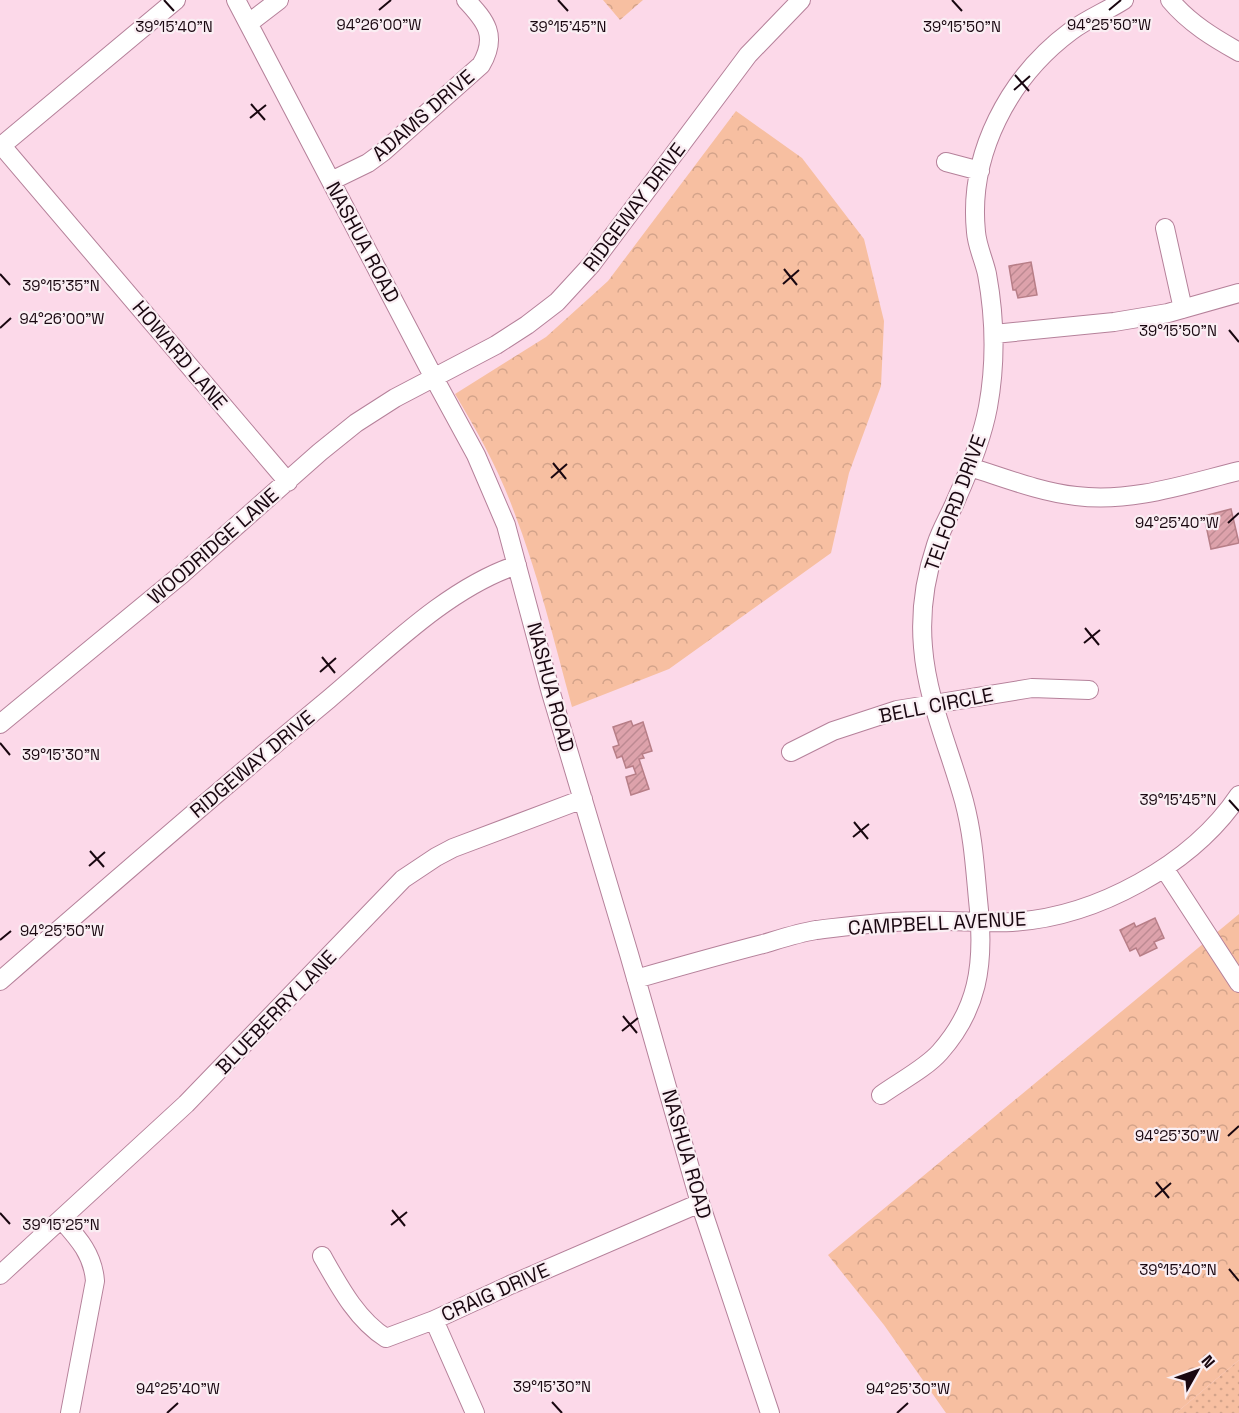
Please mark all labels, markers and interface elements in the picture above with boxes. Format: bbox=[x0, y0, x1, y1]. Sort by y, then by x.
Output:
text: 94°26'00"W bbox=[337, 15, 422, 34]
text: 94°25'50"W bbox=[1067, 15, 1151, 34]
text: 39°15'40"N bbox=[135, 17, 213, 36]
text: 39°15'45"N bbox=[529, 17, 607, 36]
text: 39°15'50"N bbox=[923, 17, 1001, 36]
street label: ADAMS DRIVE bbox=[366, 63, 480, 167]
street label: RIDGEWAY DRIVE bbox=[577, 137, 691, 277]
street label: NASHUA ROAD bbox=[320, 177, 406, 307]
text: 39°15'35"N bbox=[22, 276, 100, 295]
street label: HOWARD LANE bbox=[127, 295, 233, 415]
text: 94°26'00"W bbox=[20, 309, 105, 328]
text: 39°15'50"N bbox=[1139, 321, 1217, 340]
street label: TELFORD DRIVE bbox=[918, 431, 992, 575]
street label: WOODRIDGE LANE bbox=[142, 482, 284, 610]
text: 94°25'40"W bbox=[1135, 513, 1219, 532]
street label: NASHUA ROAD bbox=[521, 619, 581, 755]
street label: BELL CIRCLE bbox=[876, 681, 996, 729]
street label: RIDGEWAY DRIVE bbox=[184, 704, 320, 824]
text: 39°15'30"N bbox=[22, 745, 100, 764]
text: 39°15'45"N bbox=[1139, 790, 1217, 809]
street label: CAMPBELL AVENUE bbox=[847, 905, 1027, 941]
text: 94°25'50"W bbox=[20, 921, 104, 940]
street label: BLUEBERRY LANE bbox=[210, 944, 342, 1080]
street label: NASHUA ROAD bbox=[656, 1086, 718, 1222]
text: 94°25'30"W bbox=[1135, 1126, 1219, 1145]
text: 39°15'25"N bbox=[22, 1215, 100, 1234]
street label: CRAIG DRIVE bbox=[437, 1257, 553, 1327]
text: 39°15'40"N bbox=[1139, 1260, 1217, 1279]
north arrow bbox=[1167, 1341, 1227, 1401]
text: N bbox=[1197, 1351, 1220, 1373]
text: 39°15'30"N bbox=[513, 1377, 591, 1396]
text: 94°25'40"W bbox=[136, 1379, 220, 1398]
text: 94°25'30"W bbox=[866, 1379, 950, 1398]

